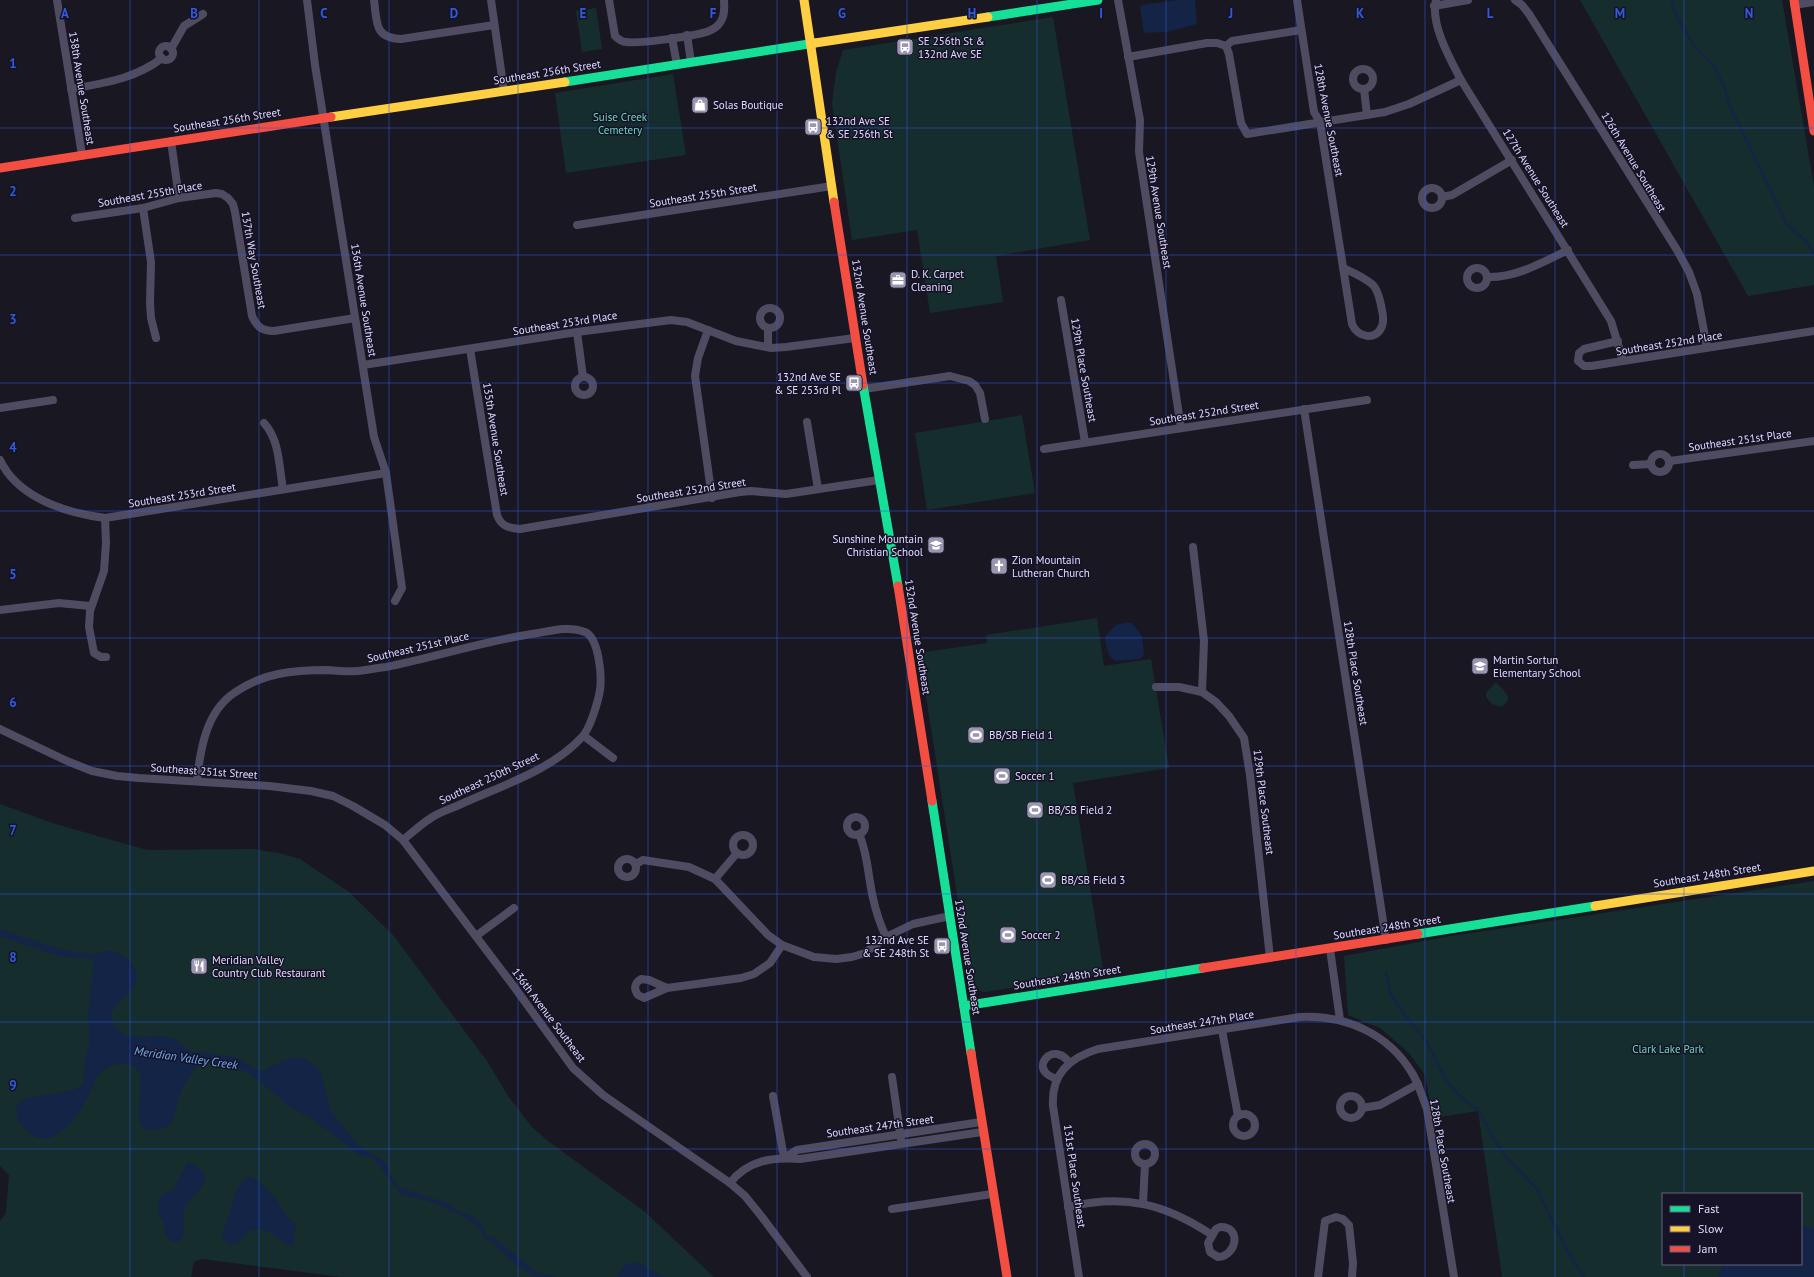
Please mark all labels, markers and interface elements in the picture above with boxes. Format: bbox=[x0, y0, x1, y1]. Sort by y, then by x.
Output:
text: A bbox=[61, 5, 69, 22]
text: B bbox=[190, 5, 198, 22]
text: C bbox=[320, 5, 328, 22]
text: D bbox=[450, 5, 458, 22]
text: E bbox=[580, 5, 587, 22]
text: F bbox=[710, 5, 717, 22]
text: G bbox=[838, 5, 846, 22]
text: H bbox=[968, 5, 976, 22]
text: I bbox=[1099, 5, 1103, 22]
text: J bbox=[1228, 5, 1233, 22]
text: K bbox=[1356, 5, 1364, 22]
text: L bbox=[1487, 5, 1494, 22]
text: M bbox=[1615, 5, 1625, 22]
text: N bbox=[1745, 5, 1753, 22]
street label: 138th Avenue Southeast bbox=[66, 30, 98, 146]
place label: SE 256th St & 132nd Ave SE bbox=[918, 34, 985, 61]
bus stop icon: SE 256th St & 132nd Ave SE bbox=[895, 37, 915, 57]
text: 1 bbox=[9, 55, 17, 72]
street label: Southeast 256th Street bbox=[492, 57, 602, 87]
street label: 128th Avenue Southeast bbox=[1311, 63, 1347, 178]
shop icon: Solas Boutique bbox=[690, 95, 710, 115]
place label: Solas Boutique bbox=[713, 98, 784, 112]
street label: Southeast 256th Street bbox=[172, 105, 282, 135]
street label: 126th Avenue Southeast bbox=[1599, 109, 1670, 215]
park label: Suise Creek Cemetery bbox=[593, 110, 648, 137]
place label: 132nd Ave SE & SE 256th St bbox=[826, 114, 893, 141]
bus stop icon: 132nd Ave SE & SE 256th St bbox=[803, 117, 823, 137]
street label: 127th Avenue Southeast bbox=[1500, 126, 1572, 230]
street label: 129th Avenue Southeast bbox=[1143, 154, 1175, 270]
street label: Southeast 255th Place bbox=[97, 178, 204, 210]
street label: Southeast 255th Street bbox=[648, 180, 758, 210]
text: 2 bbox=[9, 183, 17, 200]
street label: 137th Way Southeast bbox=[239, 210, 270, 310]
street label: 136th Avenue Southeast bbox=[348, 242, 380, 358]
street label: 132nd Avenue Southeast bbox=[849, 258, 881, 376]
place label: D. K. Carpet Cleaning bbox=[911, 267, 964, 294]
office icon: D. K. Carpet Cleaning bbox=[888, 270, 908, 290]
street label: Southeast 253rd Place bbox=[512, 308, 619, 338]
text: 3 bbox=[9, 311, 17, 328]
street label: 129th Place Southeast bbox=[1068, 317, 1100, 423]
street label: Southeast 252nd Place bbox=[1615, 328, 1724, 358]
place label: 132nd Ave SE & SE 253rd Pl bbox=[774, 370, 842, 397]
bus stop icon: 132nd Ave SE & SE 253rd Pl bbox=[844, 373, 864, 393]
street label: 135th Avenue Southeast bbox=[480, 381, 512, 497]
street label: Southeast 252nd Street bbox=[1148, 397, 1260, 429]
street label: Southeast 251st Place bbox=[1687, 426, 1793, 454]
text: 4 bbox=[9, 439, 17, 456]
street label: Southeast 252nd Street bbox=[635, 474, 747, 506]
street label: Southeast 253rd Street bbox=[127, 480, 237, 510]
place label: Sunshine Mountain Christian School bbox=[832, 532, 924, 559]
school or university icon: Sunshine Mountain Christian School bbox=[926, 535, 946, 555]
place label: Zion Mountain Lutheran Church bbox=[1012, 553, 1090, 580]
church icon: Zion Mountain Lutheran Church bbox=[989, 556, 1009, 576]
text: 5 bbox=[9, 566, 17, 583]
street label: 132nd Avenue Southeast bbox=[902, 578, 934, 696]
street label: 128th Place Southeast bbox=[1341, 620, 1371, 726]
street label: Southeast 251st Place bbox=[366, 628, 471, 666]
place label: Martin Sortun Elementary School bbox=[1493, 653, 1581, 680]
school or university icon: Martin Sortun Elementary School bbox=[1470, 656, 1490, 676]
text: 6 bbox=[9, 694, 17, 711]
sports icon: BB/SB Field 1 bbox=[966, 725, 986, 745]
place label: BB/SB Field 1 bbox=[989, 728, 1053, 742]
street label: Southeast 250th Street bbox=[437, 749, 541, 807]
street label: 129th Place Southeast bbox=[1251, 749, 1277, 855]
street label: Southeast 251st Street bbox=[150, 760, 258, 782]
sports icon: Soccer 1 bbox=[992, 766, 1012, 786]
place label: Soccer 1 bbox=[1015, 769, 1054, 783]
sports icon: BB/SB Field 2 bbox=[1025, 800, 1045, 820]
place label: BB/SB Field 2 bbox=[1048, 803, 1112, 817]
text: 7 bbox=[9, 822, 17, 839]
street label: Southeast 248th Street bbox=[1652, 860, 1762, 890]
sports icon: BB/SB Field 3 bbox=[1038, 870, 1058, 890]
place label: BB/SB Field 3 bbox=[1061, 873, 1125, 887]
street label: 132nd Avenue Southeast bbox=[952, 898, 984, 1016]
street label: Southeast 248th Street bbox=[1332, 912, 1442, 942]
sports icon: Soccer 2 bbox=[998, 925, 1018, 945]
place label: Soccer 2 bbox=[1021, 928, 1060, 942]
place label: 132nd Ave SE & SE 248th St bbox=[862, 933, 929, 960]
bus stop icon: 132nd Ave SE & SE 248th St bbox=[932, 936, 952, 956]
text: 8 bbox=[9, 949, 17, 966]
place label: Meridian Valley Country Club Restaurant bbox=[212, 953, 326, 980]
restaurant icon: Meridian Valley Country Club Restaurant bbox=[189, 956, 209, 976]
street label: Southeast 248th Street bbox=[1012, 962, 1122, 992]
street label: 136th Avenue Southeast bbox=[509, 965, 589, 1065]
street label: Southeast 247th Place bbox=[1149, 1007, 1255, 1037]
park label: Clark Lake Park bbox=[1632, 1042, 1704, 1056]
water label: Meridian Valley Creek bbox=[133, 1043, 239, 1072]
text: 9 bbox=[9, 1077, 17, 1094]
street label: 128th Place Southeast bbox=[1427, 1098, 1459, 1204]
street label: Southeast 247th Street bbox=[825, 1111, 935, 1140]
street label: 131st Place Southeast bbox=[1061, 1123, 1089, 1229]
legend bbox=[1662, 1193, 1802, 1265]
text: Fast bbox=[1698, 1201, 1719, 1216]
text: Slow bbox=[1698, 1221, 1723, 1236]
text: Jam bbox=[1697, 1241, 1717, 1256]

